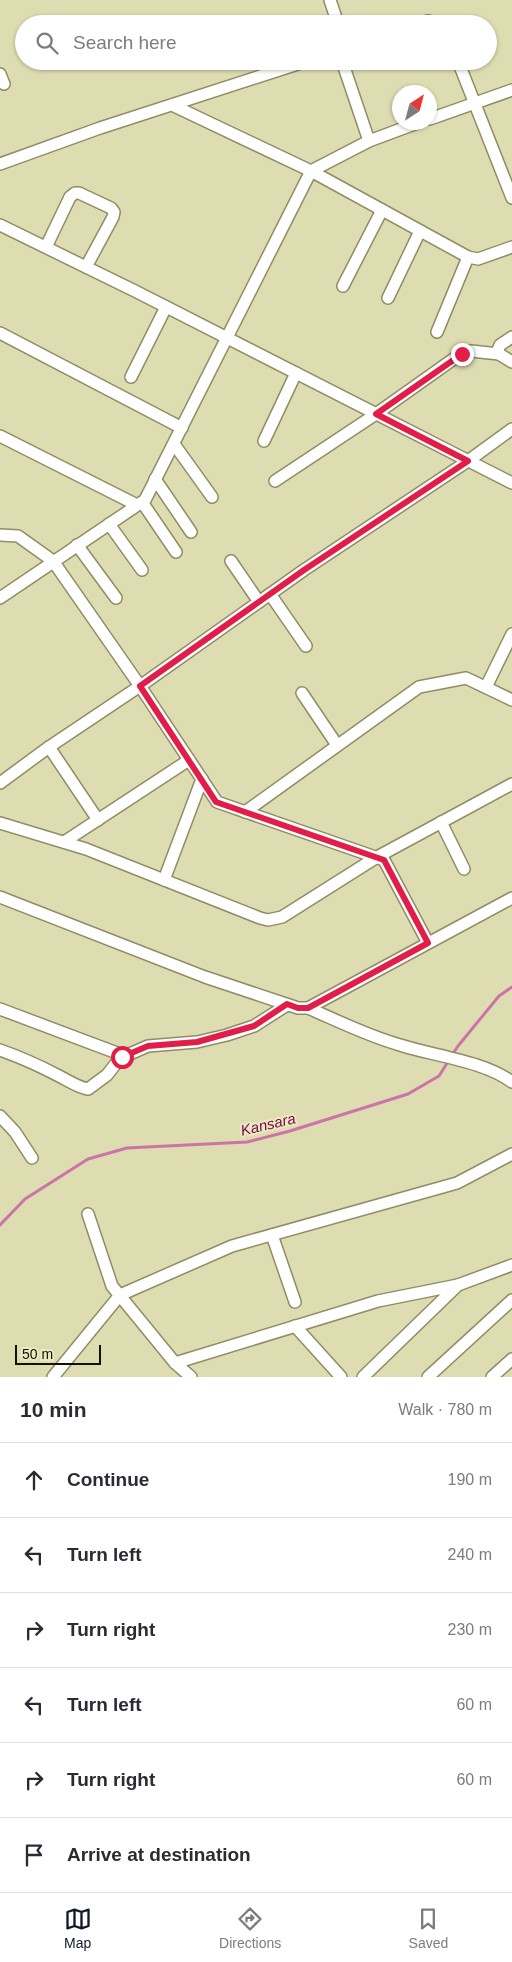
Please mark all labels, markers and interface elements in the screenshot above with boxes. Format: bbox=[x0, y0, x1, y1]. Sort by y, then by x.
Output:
search box bbox=[15, 15, 497, 70]
icon: search bbox=[33, 29, 61, 57]
text: Search here bbox=[73, 32, 177, 53]
north arrow bbox=[392, 85, 437, 130]
route end bbox=[451, 343, 474, 366]
route start bbox=[111, 1046, 134, 1069]
water label: Kansara bbox=[239, 1109, 297, 1139]
scale bar bbox=[15, 1342, 101, 1365]
text: 50 m bbox=[22, 1346, 53, 1362]
text: 10 min bbox=[20, 1398, 87, 1421]
text: Walk · 780 m bbox=[398, 1401, 492, 1418]
icon: ahead bbox=[20, 1466, 48, 1494]
text: Continue bbox=[67, 1469, 149, 1490]
text: 190 m bbox=[448, 1471, 492, 1488]
icon: left bbox=[20, 1541, 48, 1569]
text: Turn left bbox=[67, 1544, 142, 1565]
text: 240 m bbox=[448, 1546, 492, 1563]
icon: right bbox=[20, 1616, 48, 1644]
text: Turn right bbox=[67, 1619, 155, 1640]
text: 230 m bbox=[448, 1621, 492, 1638]
icon: left bbox=[20, 1691, 48, 1719]
text: Turn left bbox=[67, 1694, 142, 1715]
text: 60 m bbox=[456, 1696, 492, 1713]
icon: right bbox=[20, 1766, 48, 1794]
text: Turn right bbox=[67, 1769, 155, 1790]
text: 60 m bbox=[456, 1771, 492, 1788]
icon: arrive bbox=[20, 1841, 48, 1869]
text: Arrive at destination bbox=[67, 1844, 251, 1865]
tab: Map bbox=[64, 1905, 92, 1951]
tab: Directions bbox=[219, 1905, 281, 1951]
tab: Saved bbox=[409, 1905, 448, 1951]

